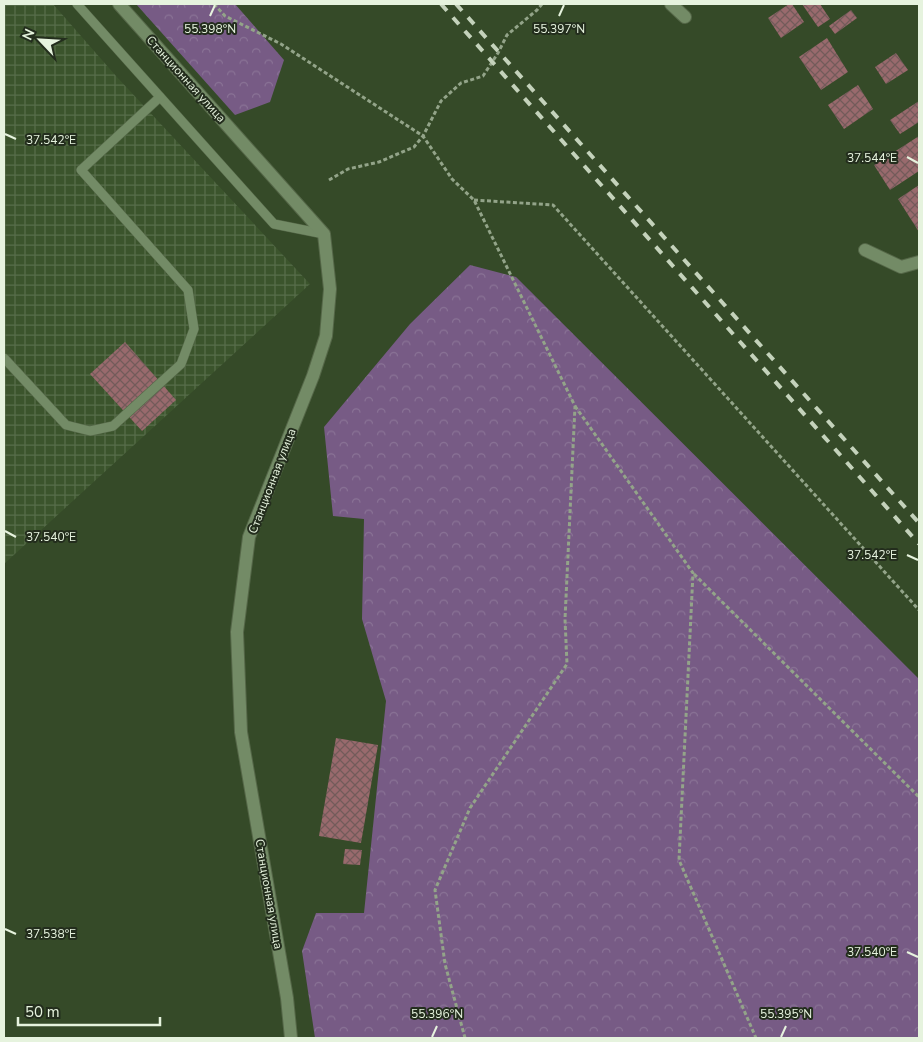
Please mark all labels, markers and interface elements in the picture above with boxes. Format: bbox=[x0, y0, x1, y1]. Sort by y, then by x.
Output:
north arrow bbox=[15, 15, 65, 65]
text: 55.398°N bbox=[184, 21, 236, 37]
text: 55.397°N bbox=[533, 21, 585, 37]
text: N bbox=[18, 26, 39, 43]
street label: Станционная улица bbox=[143, 32, 229, 126]
text: 37.542°E bbox=[26, 132, 76, 148]
text: 37.544°E bbox=[847, 150, 897, 166]
street label: Станционная улица bbox=[245, 426, 299, 536]
text: 37.540°E bbox=[26, 529, 76, 545]
text: 37.542°E bbox=[847, 547, 897, 563]
street label: Станционная улица bbox=[251, 838, 287, 950]
text: 37.538°E bbox=[26, 926, 76, 942]
text: 37.540°E bbox=[847, 944, 897, 960]
scale bar bbox=[18, 994, 160, 1026]
text: 50 m bbox=[25, 1002, 60, 1022]
text: 55.396°N bbox=[411, 1006, 463, 1022]
text: 55.395°N bbox=[760, 1006, 812, 1022]

